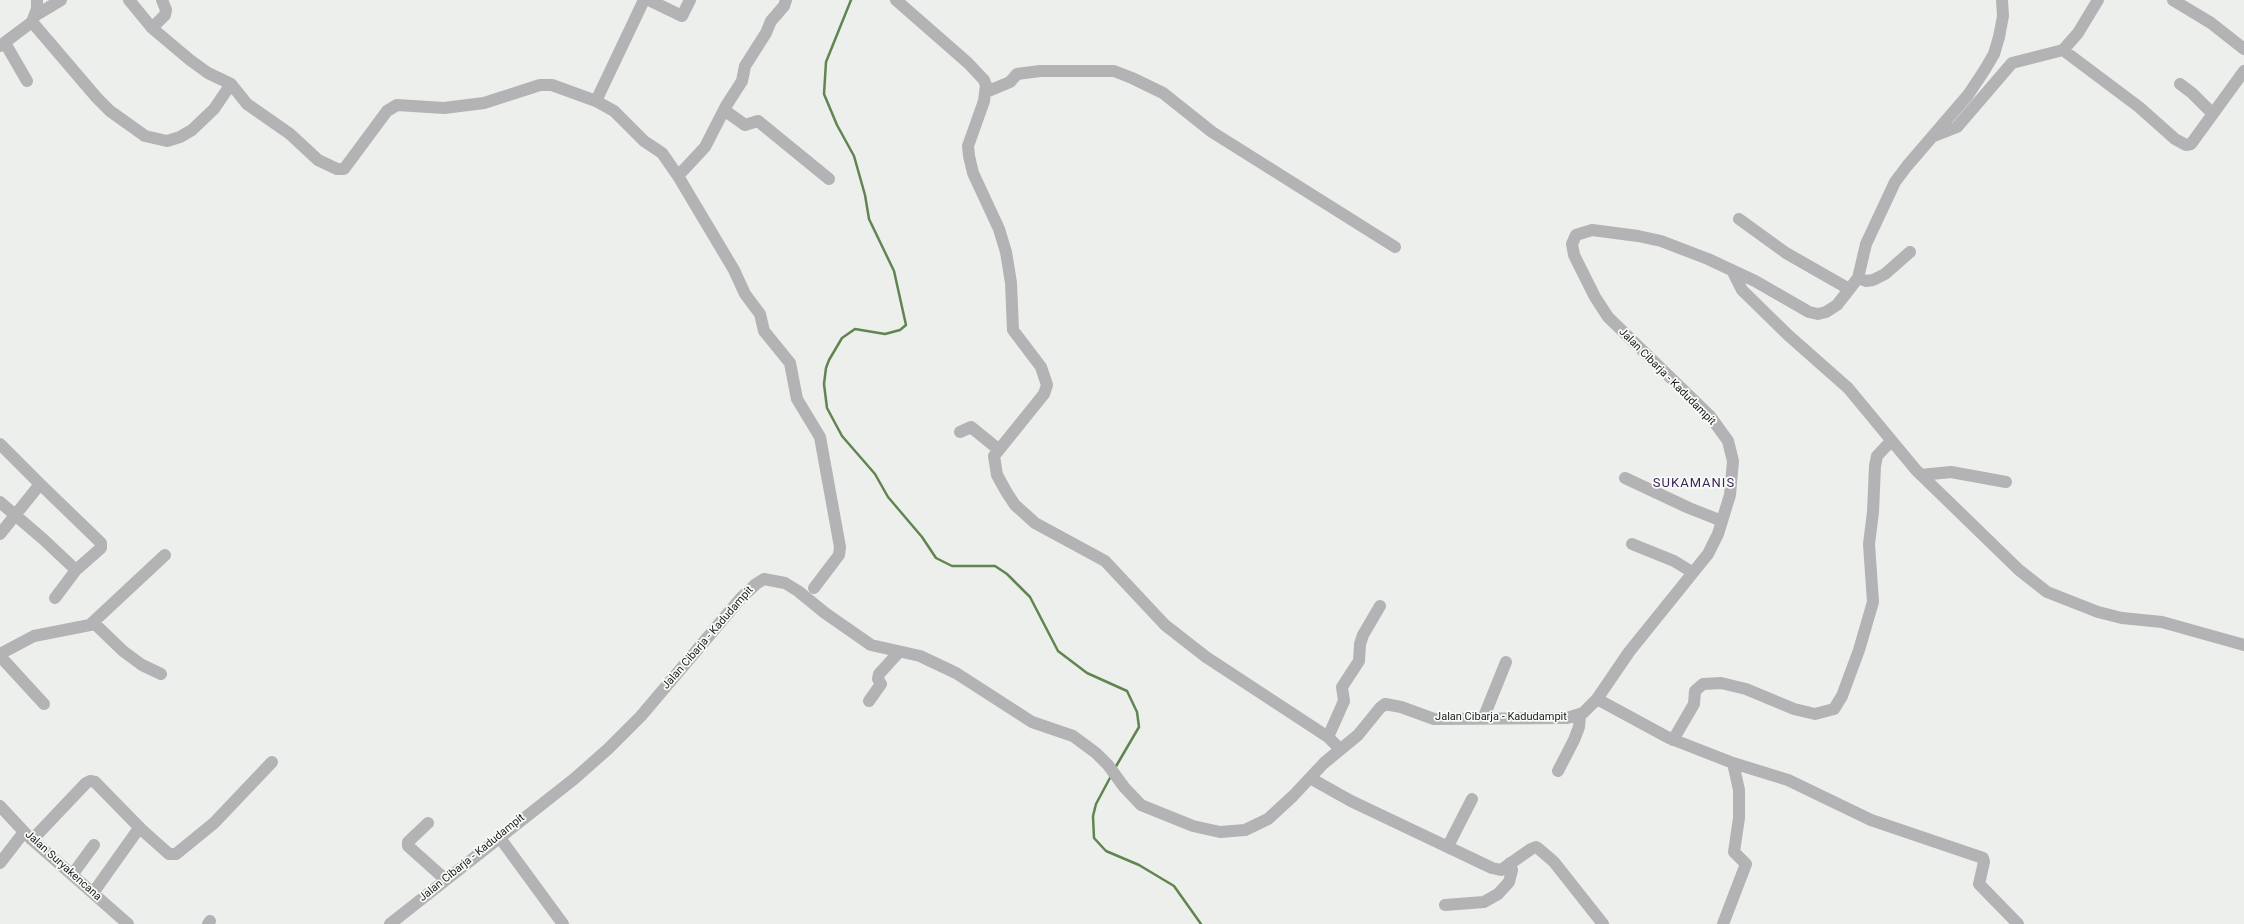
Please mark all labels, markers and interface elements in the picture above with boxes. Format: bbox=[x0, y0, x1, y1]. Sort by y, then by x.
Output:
street label: Jalan Cibarja - Kadudampit bbox=[1616, 326, 1718, 428]
district label: SUKAMANIS bbox=[1653, 476, 1735, 492]
street label: Jalan Cibarja - Kadudampit bbox=[660, 584, 756, 692]
street label: Jalan Cibarja - Kadudampit bbox=[1435, 710, 1567, 724]
street label: Jalan Cibarja - Kadudampit bbox=[417, 811, 527, 905]
street label: Jalan Suryakencana bbox=[22, 828, 104, 904]

